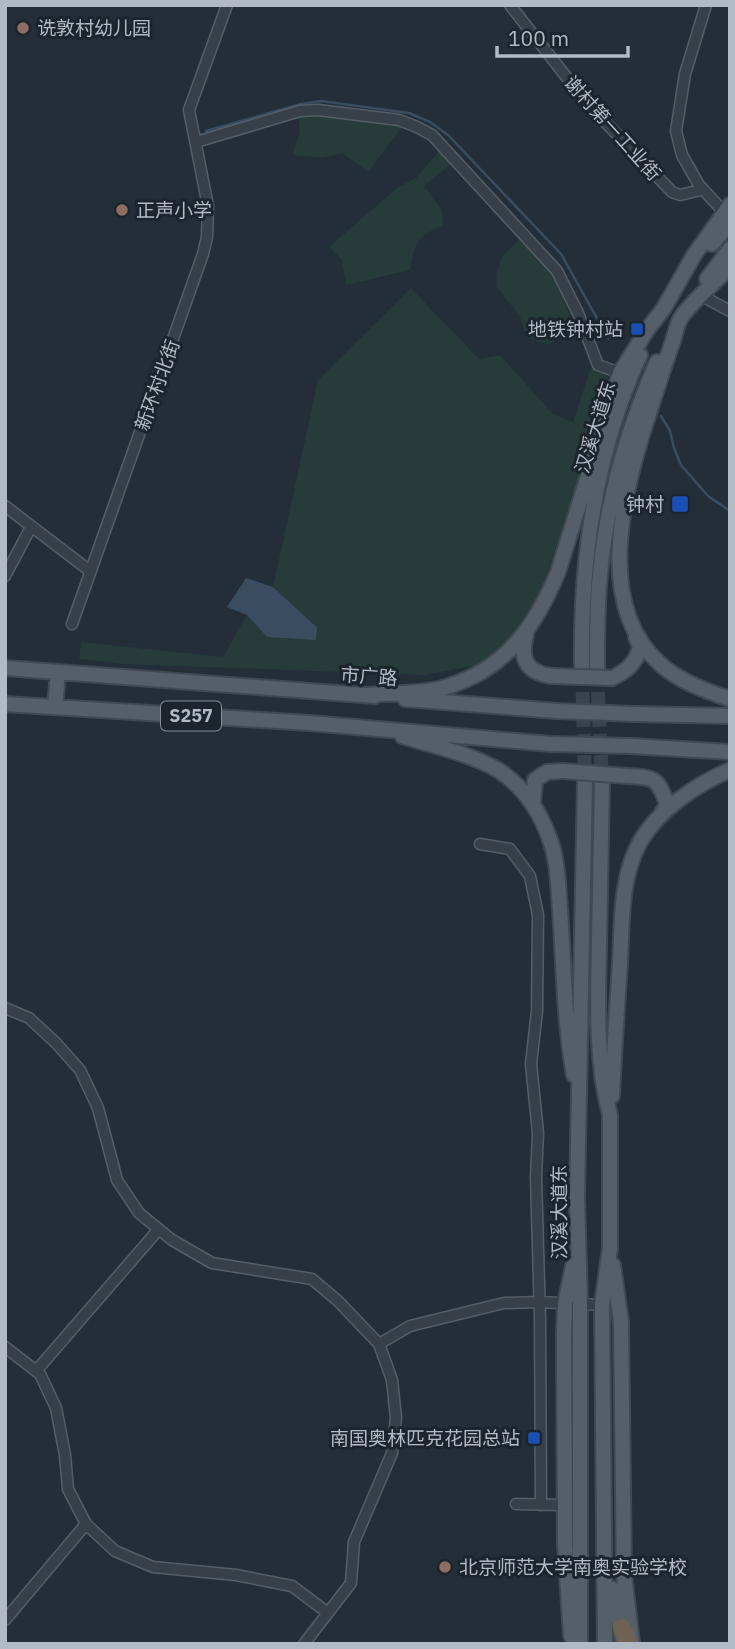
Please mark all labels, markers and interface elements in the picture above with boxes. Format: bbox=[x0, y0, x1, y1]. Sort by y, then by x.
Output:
scale bar bbox=[497, 14, 628, 58]
place label: 诜敦村幼儿园 bbox=[37, 16, 151, 40]
marker: 诜敦村幼儿园 bbox=[15, 20, 31, 36]
text: 100 m bbox=[508, 24, 569, 52]
street label: 谢村第一工业街 bbox=[560, 71, 666, 185]
place label: 正声小学 bbox=[136, 198, 212, 222]
marker: 正声小学 bbox=[114, 202, 130, 218]
place label: 地铁钟村站 bbox=[528, 317, 623, 341]
marker: 地铁钟村站 bbox=[629, 321, 645, 337]
street label: 新环村北街 bbox=[129, 336, 185, 434]
street label: 汉溪大道东 bbox=[570, 378, 620, 476]
place label: 钟村 bbox=[626, 492, 664, 516]
marker: 钟村 bbox=[670, 494, 690, 514]
street label: 市广路 bbox=[340, 662, 398, 690]
road number: S257 bbox=[161, 702, 221, 730]
street label: 汉溪大道东 bbox=[547, 1164, 571, 1260]
place label: 南国奥林匹克花园总站 bbox=[330, 1426, 520, 1450]
marker: 南国奥林匹克花园总站 bbox=[526, 1430, 542, 1446]
place label: 北京师范大学南奥实验学校 bbox=[459, 1555, 687, 1579]
marker: 北京师范大学南奥实验学校 bbox=[437, 1559, 453, 1575]

